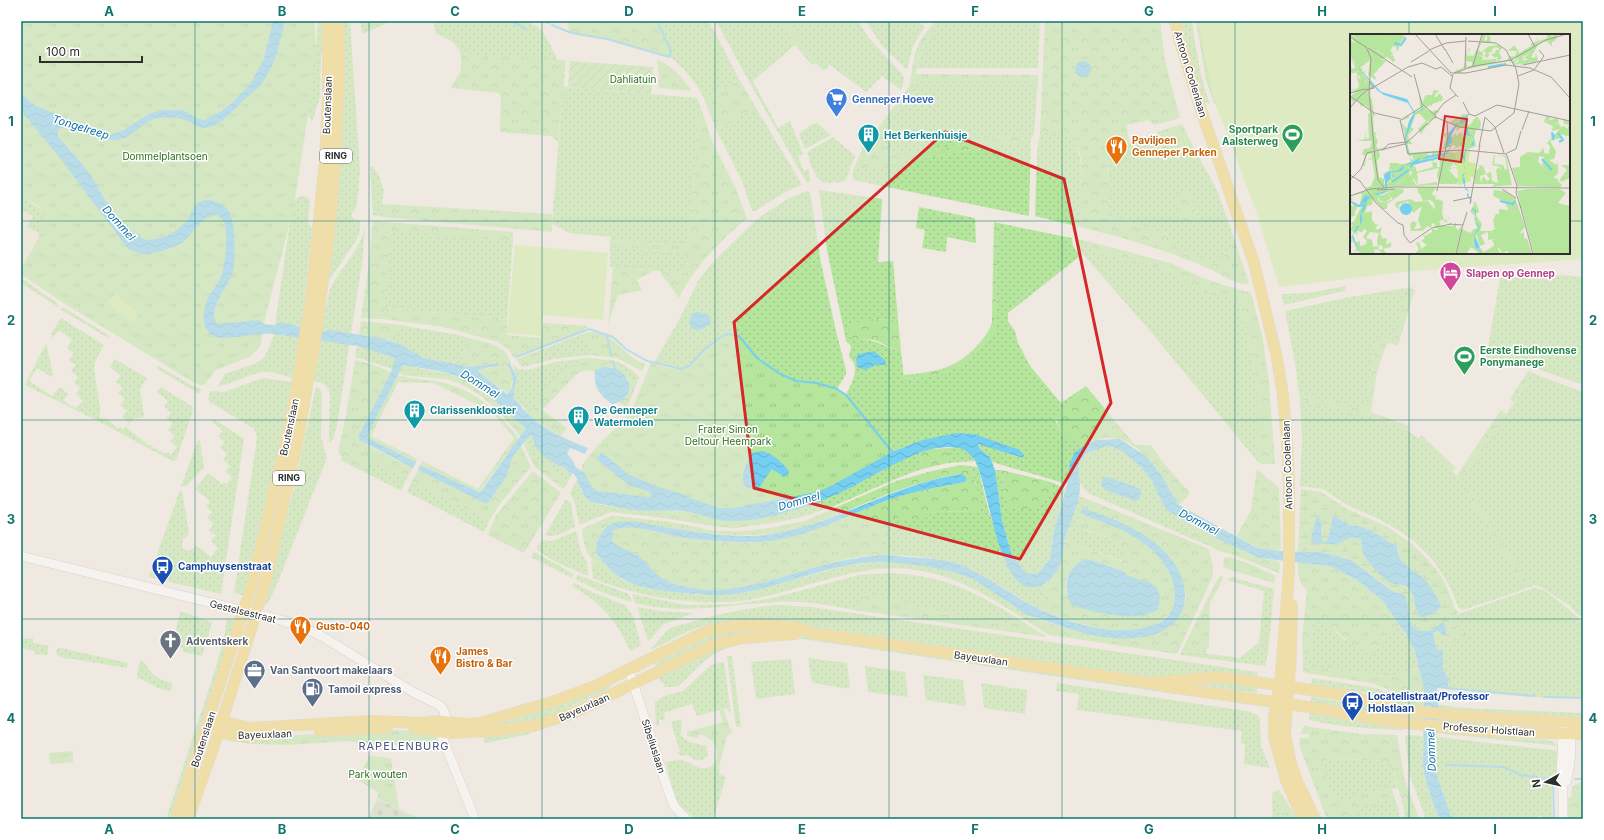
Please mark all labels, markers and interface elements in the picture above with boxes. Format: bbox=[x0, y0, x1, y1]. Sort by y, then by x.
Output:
text: A bbox=[104, 3, 114, 19]
text: B bbox=[278, 3, 287, 19]
text: C bbox=[450, 3, 460, 19]
text: D bbox=[624, 3, 634, 19]
text: E bbox=[798, 3, 806, 19]
text: F bbox=[971, 3, 979, 19]
text: G bbox=[1144, 3, 1154, 19]
text: H bbox=[1317, 3, 1327, 19]
text: I bbox=[1493, 3, 1497, 19]
street label: Antoon Coolenlaan bbox=[1172, 29, 1210, 119]
inset map bbox=[1350, 34, 1570, 254]
scale bar bbox=[40, 38, 142, 64]
text: 100 m bbox=[46, 44, 80, 59]
park label: Dahliatuin bbox=[610, 73, 656, 85]
street label: Boutenslaan bbox=[320, 76, 334, 134]
supermarket icon: Genneper Hoeve bbox=[824, 86, 850, 119]
place label: Genneper Hoeve bbox=[852, 93, 934, 105]
water label: Tongelreep bbox=[51, 112, 111, 142]
text: 1 bbox=[8, 113, 14, 129]
text: 1 bbox=[1590, 113, 1596, 129]
building icon: Het Berkenhuisje bbox=[856, 122, 882, 155]
sports icon: Sportpark Aalsterweg bbox=[1280, 122, 1306, 155]
place label: Sportpark Aalsterweg bbox=[1222, 123, 1278, 148]
place label: Het Berkenhuisje bbox=[884, 129, 967, 141]
restaurant icon: Paviljoen Genneper Parken bbox=[1103, 133, 1129, 166]
place label: Paviljoen Genneper Parken bbox=[1132, 134, 1217, 158]
road number: RING bbox=[320, 149, 352, 163]
park label: Dommelplantsoen bbox=[122, 150, 208, 162]
water label: Dommel bbox=[99, 202, 139, 244]
hotel icon: Slapen op Gennep bbox=[1438, 260, 1464, 293]
place label: Slapen op Gennep bbox=[1466, 267, 1555, 279]
text: 2 bbox=[7, 312, 15, 328]
text: 2 bbox=[1589, 312, 1597, 328]
sports icon: Eerste Eindhovense Ponymanege bbox=[1452, 343, 1478, 376]
place label: Eerste Eindhovense Ponymanege bbox=[1480, 344, 1577, 369]
water label: Dommel bbox=[458, 367, 502, 401]
street label: Boutenslaan bbox=[277, 397, 301, 457]
building icon: Clarissenklooster bbox=[402, 397, 428, 430]
building icon: De Genneper Watermolen bbox=[566, 403, 592, 436]
place label: Clarissenklooster bbox=[430, 404, 516, 416]
place label: De Genneper Watermolen bbox=[594, 404, 658, 428]
street label: Antoon Coolenlaan bbox=[1279, 420, 1295, 510]
park label: Frater Simon Deltour Heempark bbox=[685, 423, 772, 447]
road number: RING bbox=[273, 471, 305, 485]
water label: Dommel bbox=[776, 488, 822, 514]
water label: Dommel bbox=[1177, 506, 1221, 538]
text: 3 bbox=[7, 511, 15, 527]
text: 3 bbox=[1589, 511, 1597, 527]
bus stop icon: Camphuysenstraat bbox=[150, 553, 176, 586]
place label: Camphuysenstraat bbox=[178, 560, 272, 573]
street label: Gestelsestraat bbox=[209, 597, 278, 625]
restaurant icon: Gusto-040 bbox=[288, 613, 314, 646]
place label: Gusto-040 bbox=[316, 620, 370, 632]
church icon: Adventskerk bbox=[157, 628, 183, 661]
place label: Adventskerk bbox=[186, 635, 249, 647]
restaurant icon: James Bistro & Bar bbox=[427, 644, 453, 677]
place label: James Bistro & Bar bbox=[456, 645, 513, 669]
street label: Bayeuxlaan bbox=[953, 648, 1009, 668]
office icon: Van Santvoort makelaars bbox=[241, 657, 267, 690]
place label: Van Santvoort makelaars bbox=[270, 664, 393, 676]
fuel station icon: Tamoil express bbox=[299, 676, 325, 709]
place label: Tamoil express bbox=[328, 683, 402, 695]
bus stop icon: Locatellistraat/Professor Holstlaan bbox=[1339, 689, 1365, 722]
street label: Bayeuxlaan bbox=[557, 690, 611, 724]
place label: Locatellistraat/Professor Holstlaan bbox=[1368, 690, 1489, 714]
street label: Boutenslaan bbox=[188, 709, 218, 769]
text: 4 bbox=[7, 710, 16, 726]
text: 4 bbox=[1589, 710, 1598, 726]
street label: Sibeliuslaan bbox=[640, 717, 668, 775]
street label: Professor Holstlaan bbox=[1443, 720, 1536, 738]
street label: Bayeuxlaan bbox=[238, 727, 292, 741]
water label: Dommel bbox=[1423, 728, 1439, 772]
district label: RAPELENBURG bbox=[358, 739, 450, 753]
north arrow bbox=[1526, 762, 1566, 802]
park label: Park wouten bbox=[348, 768, 408, 780]
text: N bbox=[1529, 778, 1544, 789]
text: A bbox=[104, 821, 114, 837]
text: B bbox=[278, 821, 287, 837]
text: C bbox=[450, 821, 460, 837]
text: D bbox=[624, 821, 634, 837]
text: E bbox=[798, 821, 806, 837]
text: F bbox=[971, 821, 979, 837]
text: G bbox=[1144, 821, 1154, 837]
text: H bbox=[1317, 821, 1327, 837]
text: I bbox=[1493, 821, 1497, 837]

